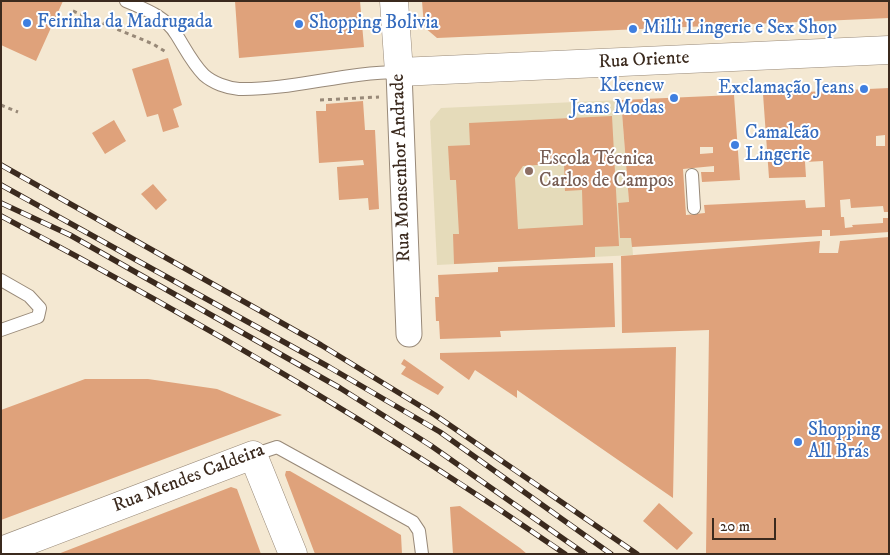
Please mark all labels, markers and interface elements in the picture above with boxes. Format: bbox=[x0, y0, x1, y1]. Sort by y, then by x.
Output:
place label: Feirinha da Madrugada bbox=[37, 12, 213, 34]
place label: Shopping Bolivia bbox=[309, 13, 438, 35]
marker: Feirinha da Madrugada bbox=[21, 17, 33, 29]
marker: Shopping Bolivia bbox=[293, 18, 305, 30]
place label: Milli Lingerie e Sex Shop bbox=[643, 18, 837, 40]
marker: Milli Lingerie e Sex Shop bbox=[627, 23, 639, 35]
street label: Rua Oriente bbox=[598, 47, 690, 75]
street label: Rua Monsenhor Andrade bbox=[387, 73, 417, 263]
place label: Kleenew Jeans Modas bbox=[570, 76, 664, 120]
place label: Exclamação Jeans bbox=[718, 78, 854, 100]
marker: Exclamação Jeans bbox=[858, 83, 870, 95]
marker: Kleenew Jeans Modas bbox=[668, 92, 680, 104]
place label: Camaleão Lingerie bbox=[745, 123, 819, 167]
marker: Camaleão Lingerie bbox=[729, 139, 741, 151]
place label: Escola Técnica Carlos de Campos bbox=[539, 149, 674, 193]
marker: Escola Técnica Carlos de Campos bbox=[523, 165, 535, 177]
place label: Shopping All Brás bbox=[808, 420, 880, 464]
marker: Shopping All Brás bbox=[792, 436, 804, 448]
street label: Rua Mendes Caldeira bbox=[110, 440, 268, 518]
scale bar bbox=[715, 508, 779, 540]
text: 20 m bbox=[720, 517, 750, 536]

